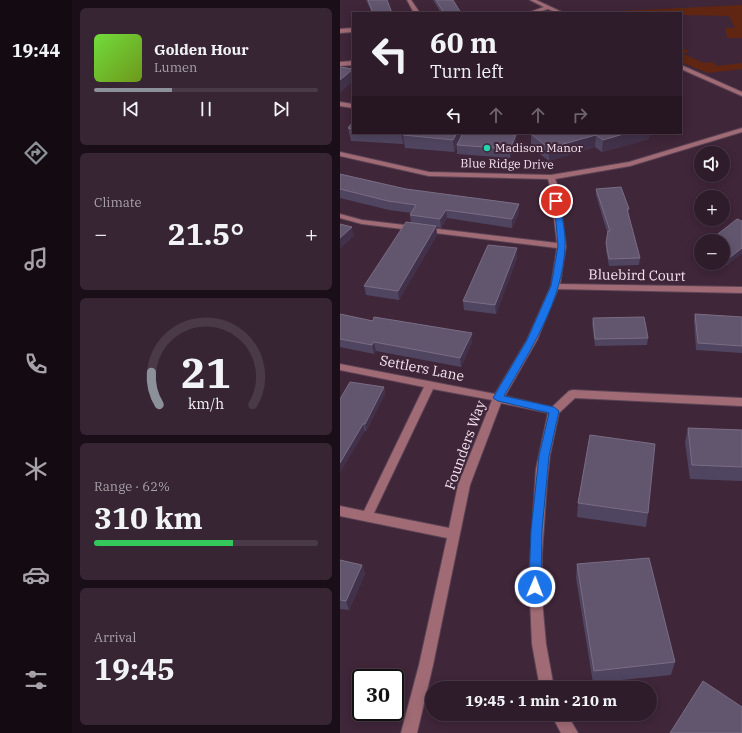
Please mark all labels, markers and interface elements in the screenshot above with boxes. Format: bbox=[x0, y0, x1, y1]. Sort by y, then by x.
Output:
text: 60 m bbox=[430, 24, 497, 61]
icon: left bbox=[364, 28, 416, 80]
text: 19:44 bbox=[12, 39, 60, 62]
text: Golden Hour bbox=[154, 40, 249, 59]
text: Lumen bbox=[154, 59, 197, 76]
text: Turn left bbox=[430, 60, 504, 83]
icon: previous bbox=[120, 98, 142, 120]
icon: pause bbox=[195, 98, 217, 120]
icon: next bbox=[270, 98, 292, 120]
icon: left bbox=[443, 104, 465, 126]
icon: ahead bbox=[485, 104, 507, 126]
icon: ahead bbox=[527, 104, 549, 126]
icon: right bbox=[569, 104, 591, 126]
icon: directions bbox=[22, 139, 50, 167]
place label: Madison Manor bbox=[495, 140, 584, 155]
marker: Madison Manor bbox=[482, 143, 492, 153]
map controls bbox=[694, 146, 730, 270]
button: sound bbox=[694, 146, 730, 182]
street label: Blue Ridge Drive bbox=[460, 155, 554, 172]
pin bbox=[539, 184, 573, 218]
icon: arrive bbox=[545, 190, 567, 212]
button: + bbox=[694, 190, 730, 226]
text: Climate bbox=[94, 194, 141, 211]
text: 21.5° bbox=[168, 214, 244, 253]
text: − bbox=[94, 219, 107, 248]
text: + bbox=[305, 219, 318, 248]
button: − bbox=[694, 234, 730, 270]
icon: music bbox=[22, 245, 50, 273]
street label: Bluebird Court bbox=[588, 265, 686, 285]
text: 21 bbox=[181, 344, 231, 398]
icon: phone bbox=[22, 350, 50, 378]
street label: Settlers Lane bbox=[378, 351, 466, 385]
text: km/h bbox=[188, 393, 224, 412]
street label: Founders Way bbox=[441, 397, 490, 492]
icon: climate bbox=[22, 455, 50, 483]
text: Range · 62% bbox=[94, 478, 170, 495]
text: 310 km bbox=[94, 498, 203, 537]
icon: car bbox=[22, 561, 50, 589]
position arrow bbox=[514, 566, 556, 608]
text: Arrival bbox=[94, 629, 136, 646]
text: 19:45 bbox=[94, 649, 175, 688]
icon: filters bbox=[22, 666, 50, 694]
speed limit sign: 30 bbox=[352, 669, 404, 721]
text: 19:45 · 1 min · 210 m bbox=[465, 691, 617, 710]

